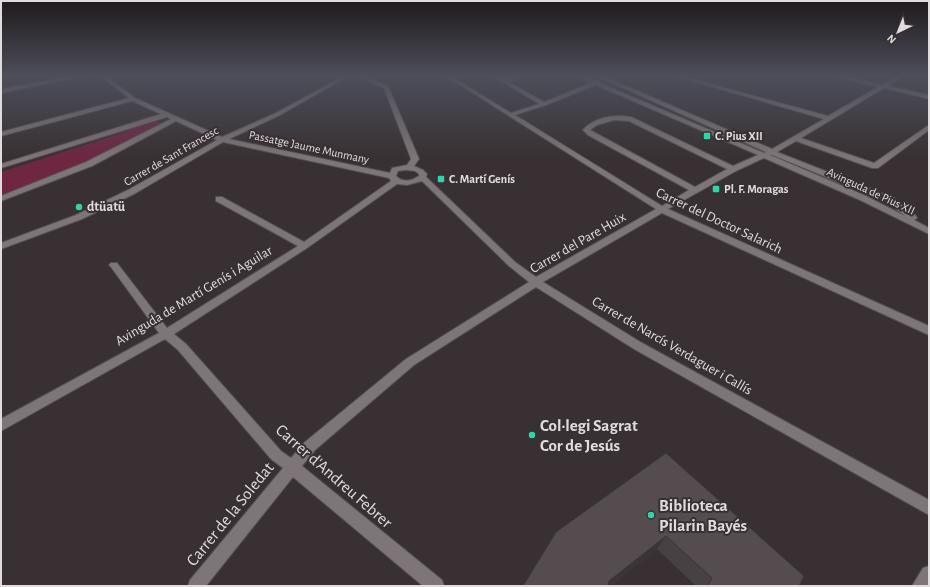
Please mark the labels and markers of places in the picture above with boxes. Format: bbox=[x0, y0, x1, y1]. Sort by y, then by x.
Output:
place label: C. Pius XII bbox=[715, 130, 763, 142]
marker: C. Pius XII bbox=[702, 131, 712, 141]
place label: C. Martí Genís bbox=[449, 173, 515, 185]
marker: C. Martí Genís bbox=[436, 174, 446, 184]
place label: Pl. F. Moragas bbox=[724, 183, 789, 195]
marker: Pl. F. Moragas bbox=[711, 184, 721, 194]
place label: dtüatü bbox=[87, 200, 126, 214]
marker: dtüatü bbox=[74, 202, 84, 212]
place label: Col·legi Sagrat Cor de Jesús bbox=[540, 417, 638, 454]
marker: Col·legi Sagrat Cor de Jesús bbox=[527, 430, 537, 440]
place label: Biblioteca Pilarin Bayés bbox=[659, 497, 748, 535]
marker: Biblioteca Pilarin Bayés bbox=[646, 510, 656, 520]

